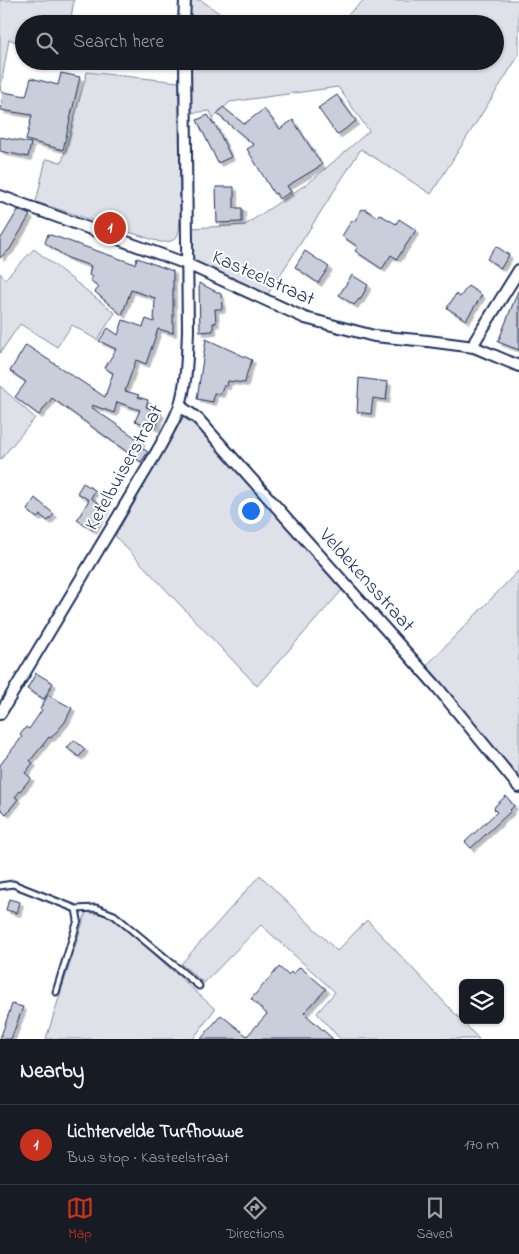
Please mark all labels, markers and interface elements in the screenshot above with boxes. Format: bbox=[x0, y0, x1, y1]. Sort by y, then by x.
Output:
search box bbox=[15, 15, 504, 70]
icon: search bbox=[33, 29, 61, 57]
text: Search here bbox=[73, 29, 164, 56]
pin: 1 bbox=[94, 209, 126, 247]
street label: Kasteelstraat bbox=[207, 243, 319, 315]
street label: Ketelbuiserstraat bbox=[78, 400, 172, 536]
your location bbox=[238, 498, 264, 524]
street label: Veldekensstraat bbox=[311, 522, 421, 640]
map controls bbox=[459, 979, 504, 1024]
button: layers bbox=[459, 979, 504, 1024]
text: Nearby bbox=[20, 1057, 84, 1087]
text: Lichtervelde Turfhouwe bbox=[67, 1119, 243, 1146]
text: 1 bbox=[33, 1133, 39, 1157]
text: 170 m bbox=[464, 1133, 499, 1157]
text: Bus stop · Kasteelstraat bbox=[67, 1146, 229, 1170]
tab: Map bbox=[66, 1194, 94, 1245]
tab: Directions bbox=[226, 1194, 284, 1245]
tab: Saved bbox=[416, 1194, 453, 1245]

